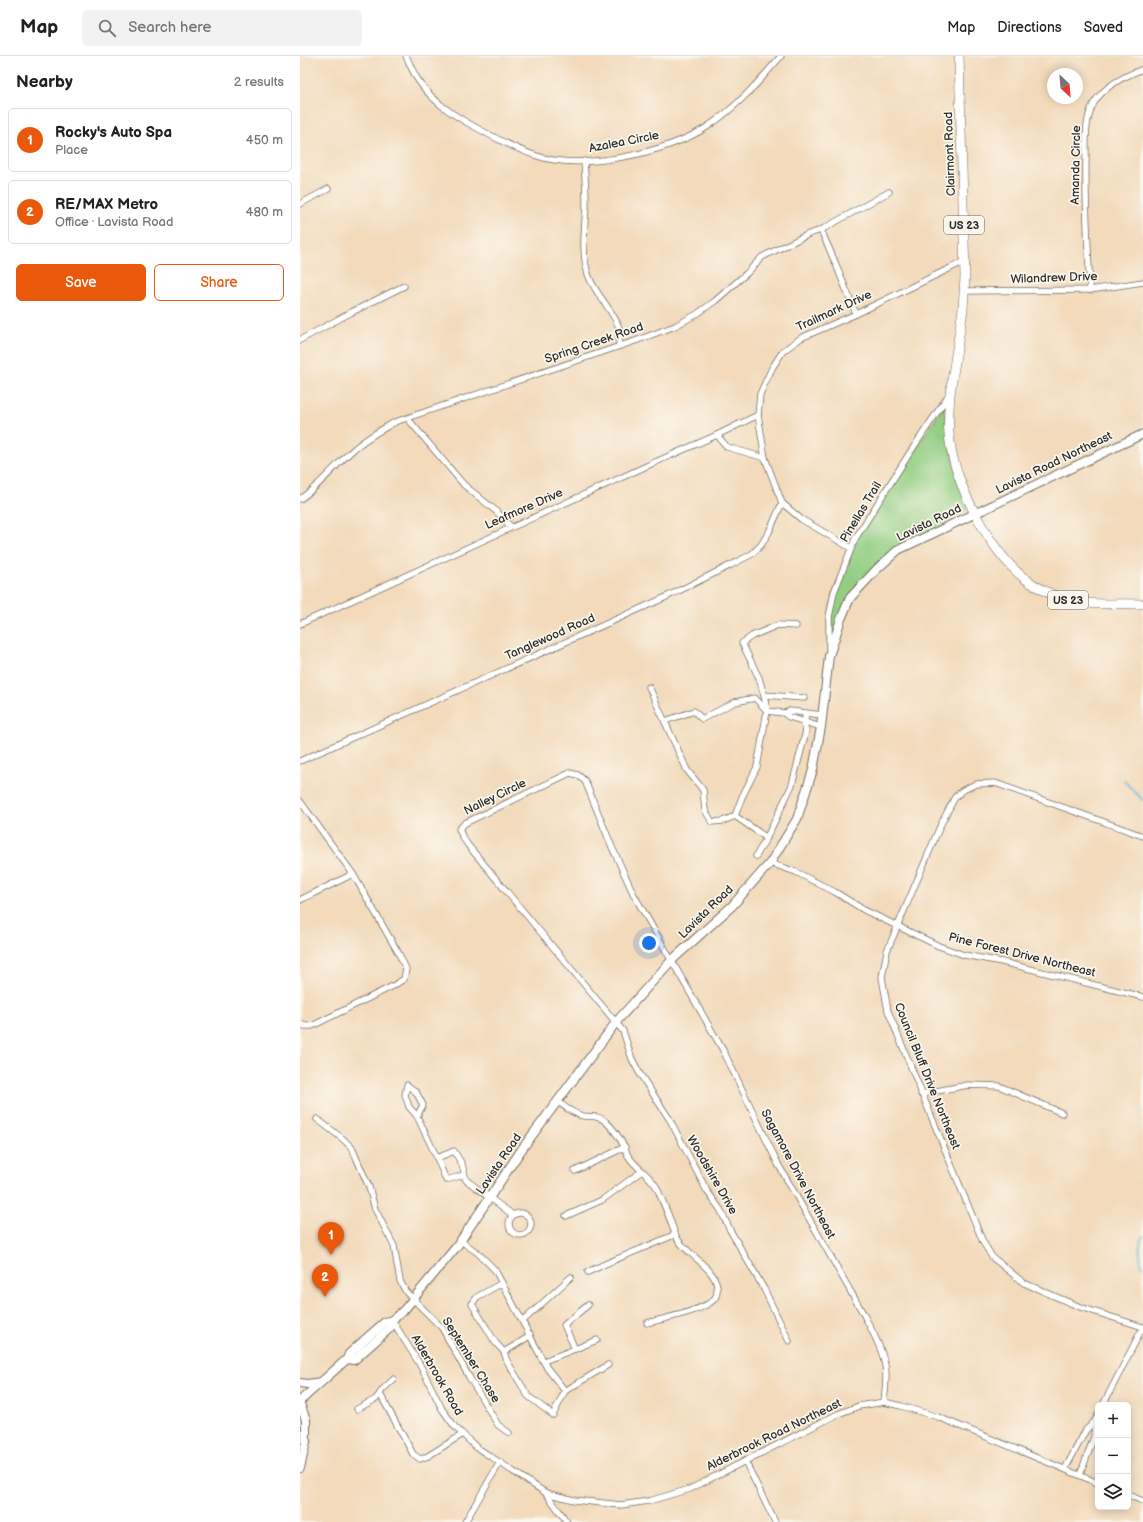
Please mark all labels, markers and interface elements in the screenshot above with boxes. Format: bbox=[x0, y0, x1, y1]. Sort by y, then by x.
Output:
search box bbox=[82, 10, 362, 46]
text: Map bbox=[20, 16, 58, 39]
icon: search bbox=[96, 17, 118, 39]
text: Search here bbox=[128, 18, 211, 37]
text: Map bbox=[947, 19, 975, 36]
text: Directions bbox=[997, 19, 1062, 36]
text: Saved bbox=[1084, 19, 1123, 36]
north arrow bbox=[1047, 68, 1083, 104]
text: Nearby bbox=[16, 72, 73, 92]
text: 2 results bbox=[234, 74, 284, 90]
street label: Clairmont Road bbox=[941, 111, 959, 196]
text: Rocky's Auto Spa bbox=[55, 123, 172, 142]
street label: Amanda Circle bbox=[1068, 125, 1084, 205]
street label: Azalea Circle bbox=[588, 128, 660, 156]
text: 1 bbox=[27, 132, 33, 148]
text: 450 m bbox=[246, 132, 283, 148]
text: Place bbox=[55, 142, 88, 158]
text: RE/MAX Metro bbox=[55, 195, 158, 214]
text: 2 bbox=[26, 204, 34, 220]
text: 480 m bbox=[246, 204, 283, 220]
text: Office · Lavista Road bbox=[55, 214, 173, 230]
road number: US 23 bbox=[944, 216, 984, 234]
button: Save bbox=[16, 264, 146, 301]
button: Share bbox=[154, 264, 284, 301]
street label: Wilandrew Drive bbox=[1010, 269, 1098, 287]
street label: Trailmark Drive bbox=[794, 287, 874, 335]
street label: Spring Creek Road bbox=[543, 319, 645, 367]
street label: Lavista Road Northeast bbox=[993, 428, 1115, 498]
street label: Pinellas Trail bbox=[837, 479, 885, 545]
street label: Leafmore Drive bbox=[483, 485, 565, 533]
street label: Lavista Road bbox=[894, 501, 964, 545]
road number: US 23 bbox=[1048, 591, 1088, 609]
street label: Tanglewood Road bbox=[503, 610, 597, 664]
street label: Nalley Circle bbox=[461, 775, 529, 819]
street label: Lavista Road bbox=[676, 882, 737, 942]
street label: Pine Forest Drive Northeast bbox=[947, 929, 1097, 981]
your location bbox=[639, 933, 659, 953]
street label: Council Bluff Drive Northeast bbox=[891, 1001, 963, 1152]
street label: Sagamore Drive Northeast bbox=[757, 1107, 839, 1242]
street label: Lavista Road bbox=[473, 1131, 525, 1197]
street label: Woodshire Drive bbox=[683, 1133, 741, 1217]
pin: 1 bbox=[318, 1222, 344, 1255]
pin: 2 bbox=[312, 1264, 338, 1297]
street label: September Chase bbox=[439, 1314, 503, 1406]
street label: Alderbrook Road bbox=[408, 1332, 466, 1418]
street label: Alderbrook Road Northeast bbox=[704, 1396, 844, 1474]
map controls bbox=[1095, 1402, 1131, 1510]
button: + bbox=[1095, 1402, 1131, 1438]
button: − bbox=[1095, 1438, 1131, 1474]
button: layers bbox=[1095, 1474, 1131, 1510]

